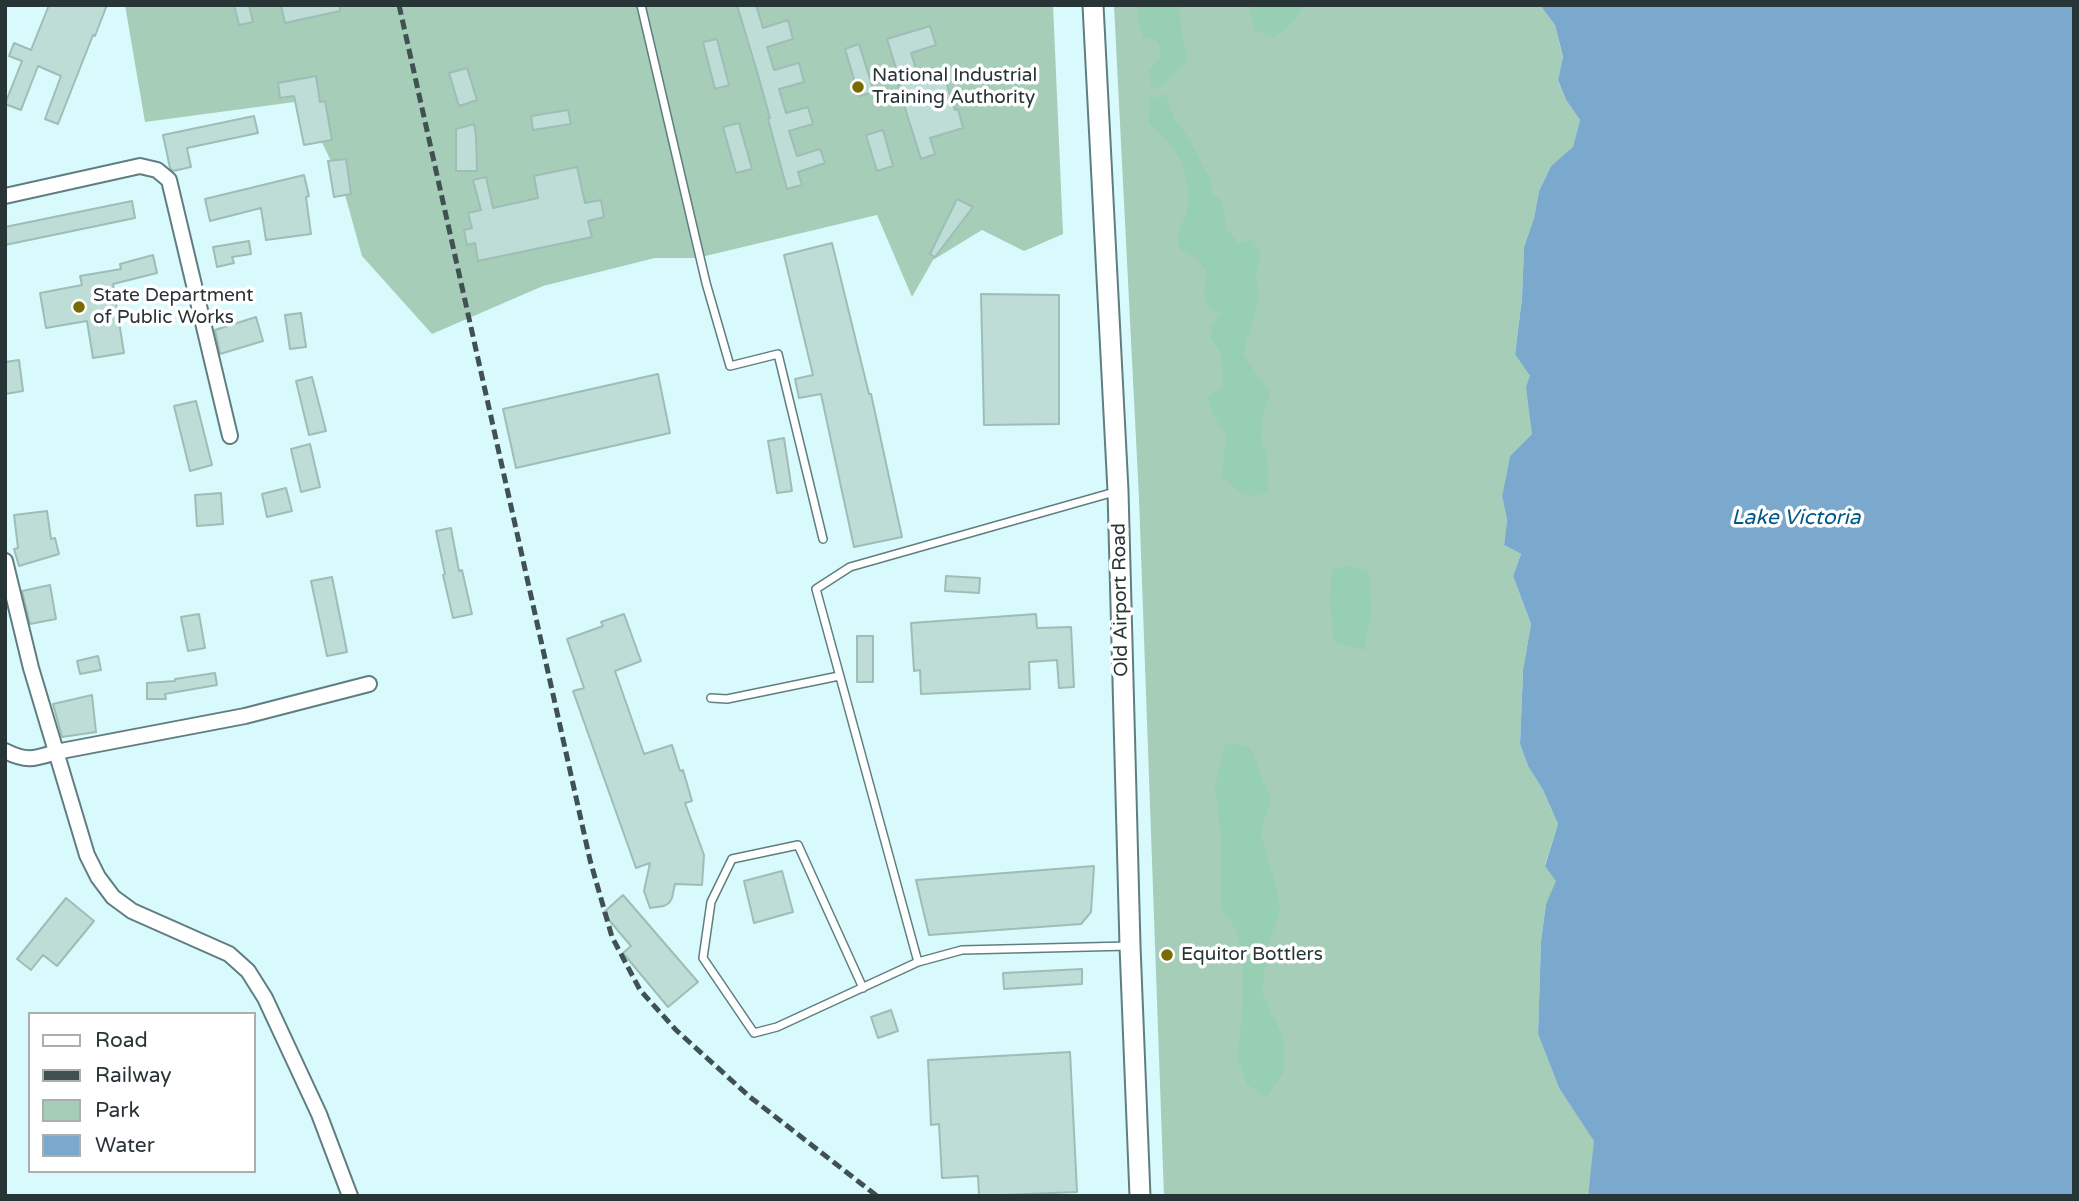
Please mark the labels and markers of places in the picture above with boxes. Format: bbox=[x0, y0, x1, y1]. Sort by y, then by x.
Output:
place label: National Industrial Training Authority bbox=[872, 65, 1037, 109]
marker: National Industrial Training Authority bbox=[850, 79, 866, 95]
place label: State Department of Public Works bbox=[93, 285, 253, 329]
marker: State Department of Public Works bbox=[71, 299, 87, 315]
place label: Equitor Bottlers bbox=[1181, 944, 1323, 966]
marker: Equitor Bottlers bbox=[1159, 947, 1175, 963]

